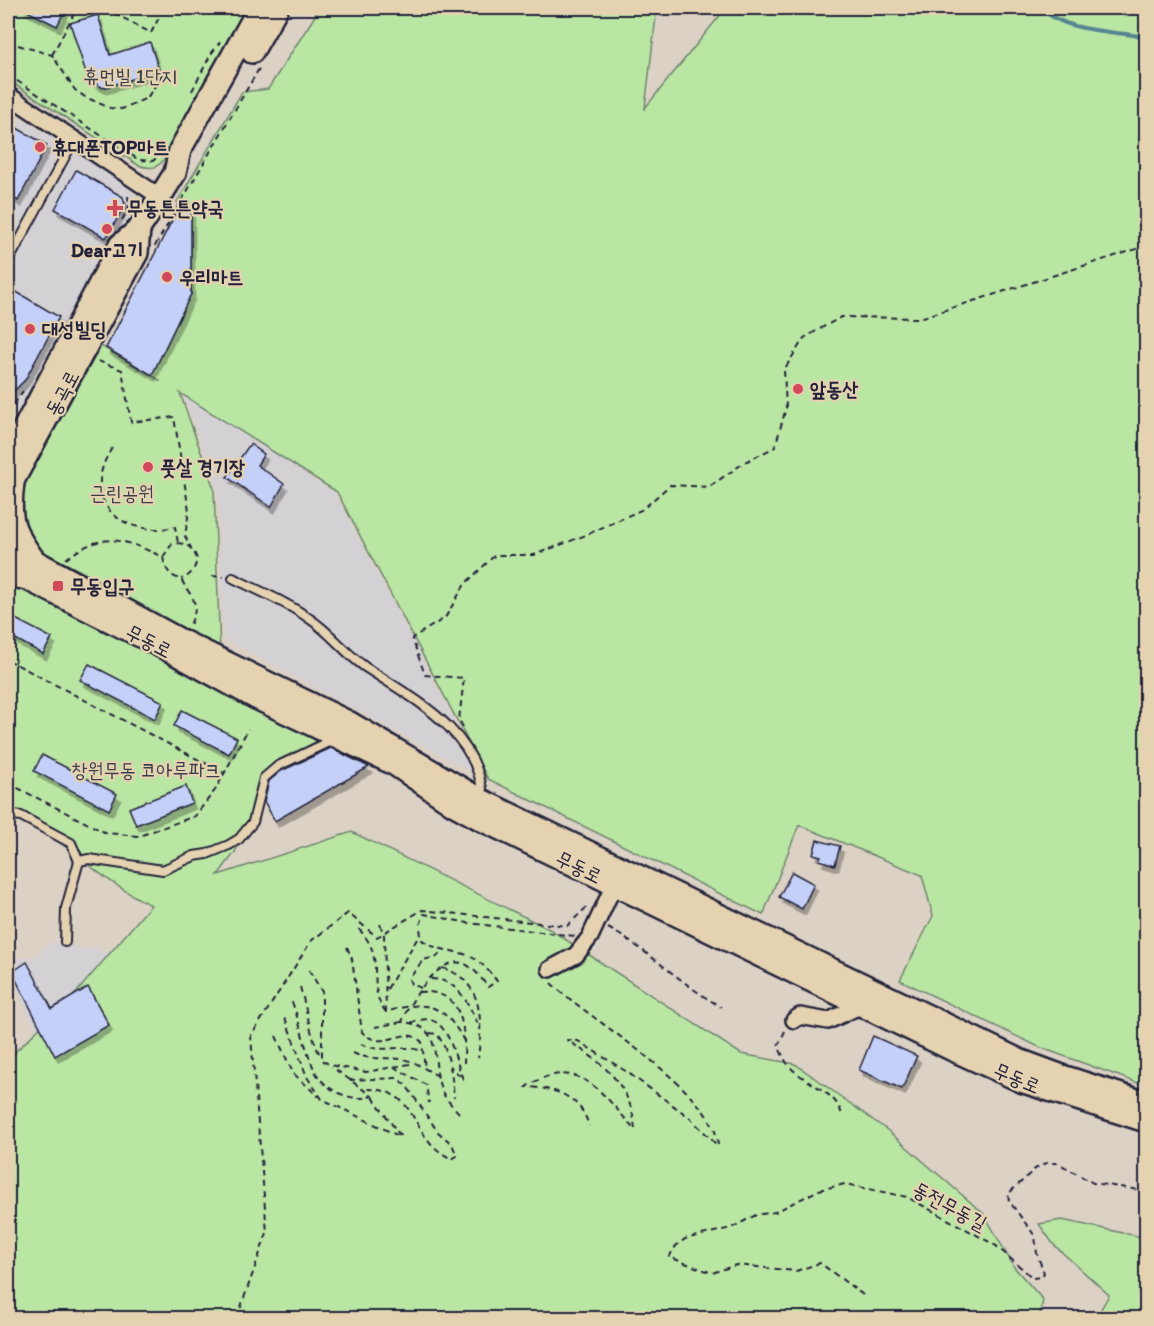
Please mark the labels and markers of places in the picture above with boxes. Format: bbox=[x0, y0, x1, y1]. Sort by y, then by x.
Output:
place label: 휴대폰TOP마트 bbox=[52, 135, 169, 159]
marker: 휴대폰TOP마트 bbox=[33, 140, 47, 154]
place label: 무동튼튼약국 bbox=[127, 196, 224, 220]
marker: 무동튼튼약국 bbox=[108, 201, 122, 215]
marker: Dear고기 bbox=[100, 222, 114, 236]
place label: Dear고기 bbox=[71, 238, 143, 262]
place label: 우리마트 bbox=[179, 265, 243, 289]
marker: 우리마트 bbox=[160, 270, 174, 284]
place label: 대성빌딩 bbox=[42, 317, 106, 341]
marker: 대성빌딩 bbox=[23, 322, 37, 336]
place label: 앞동산 bbox=[810, 377, 858, 401]
marker: 앞동산 bbox=[791, 382, 805, 396]
place label: 풋살 경기장 bbox=[160, 455, 245, 479]
marker: 풋살 경기장 bbox=[141, 460, 155, 474]
place label: 무동입구 bbox=[70, 574, 134, 598]
marker: 무동입구 bbox=[51, 579, 65, 593]

